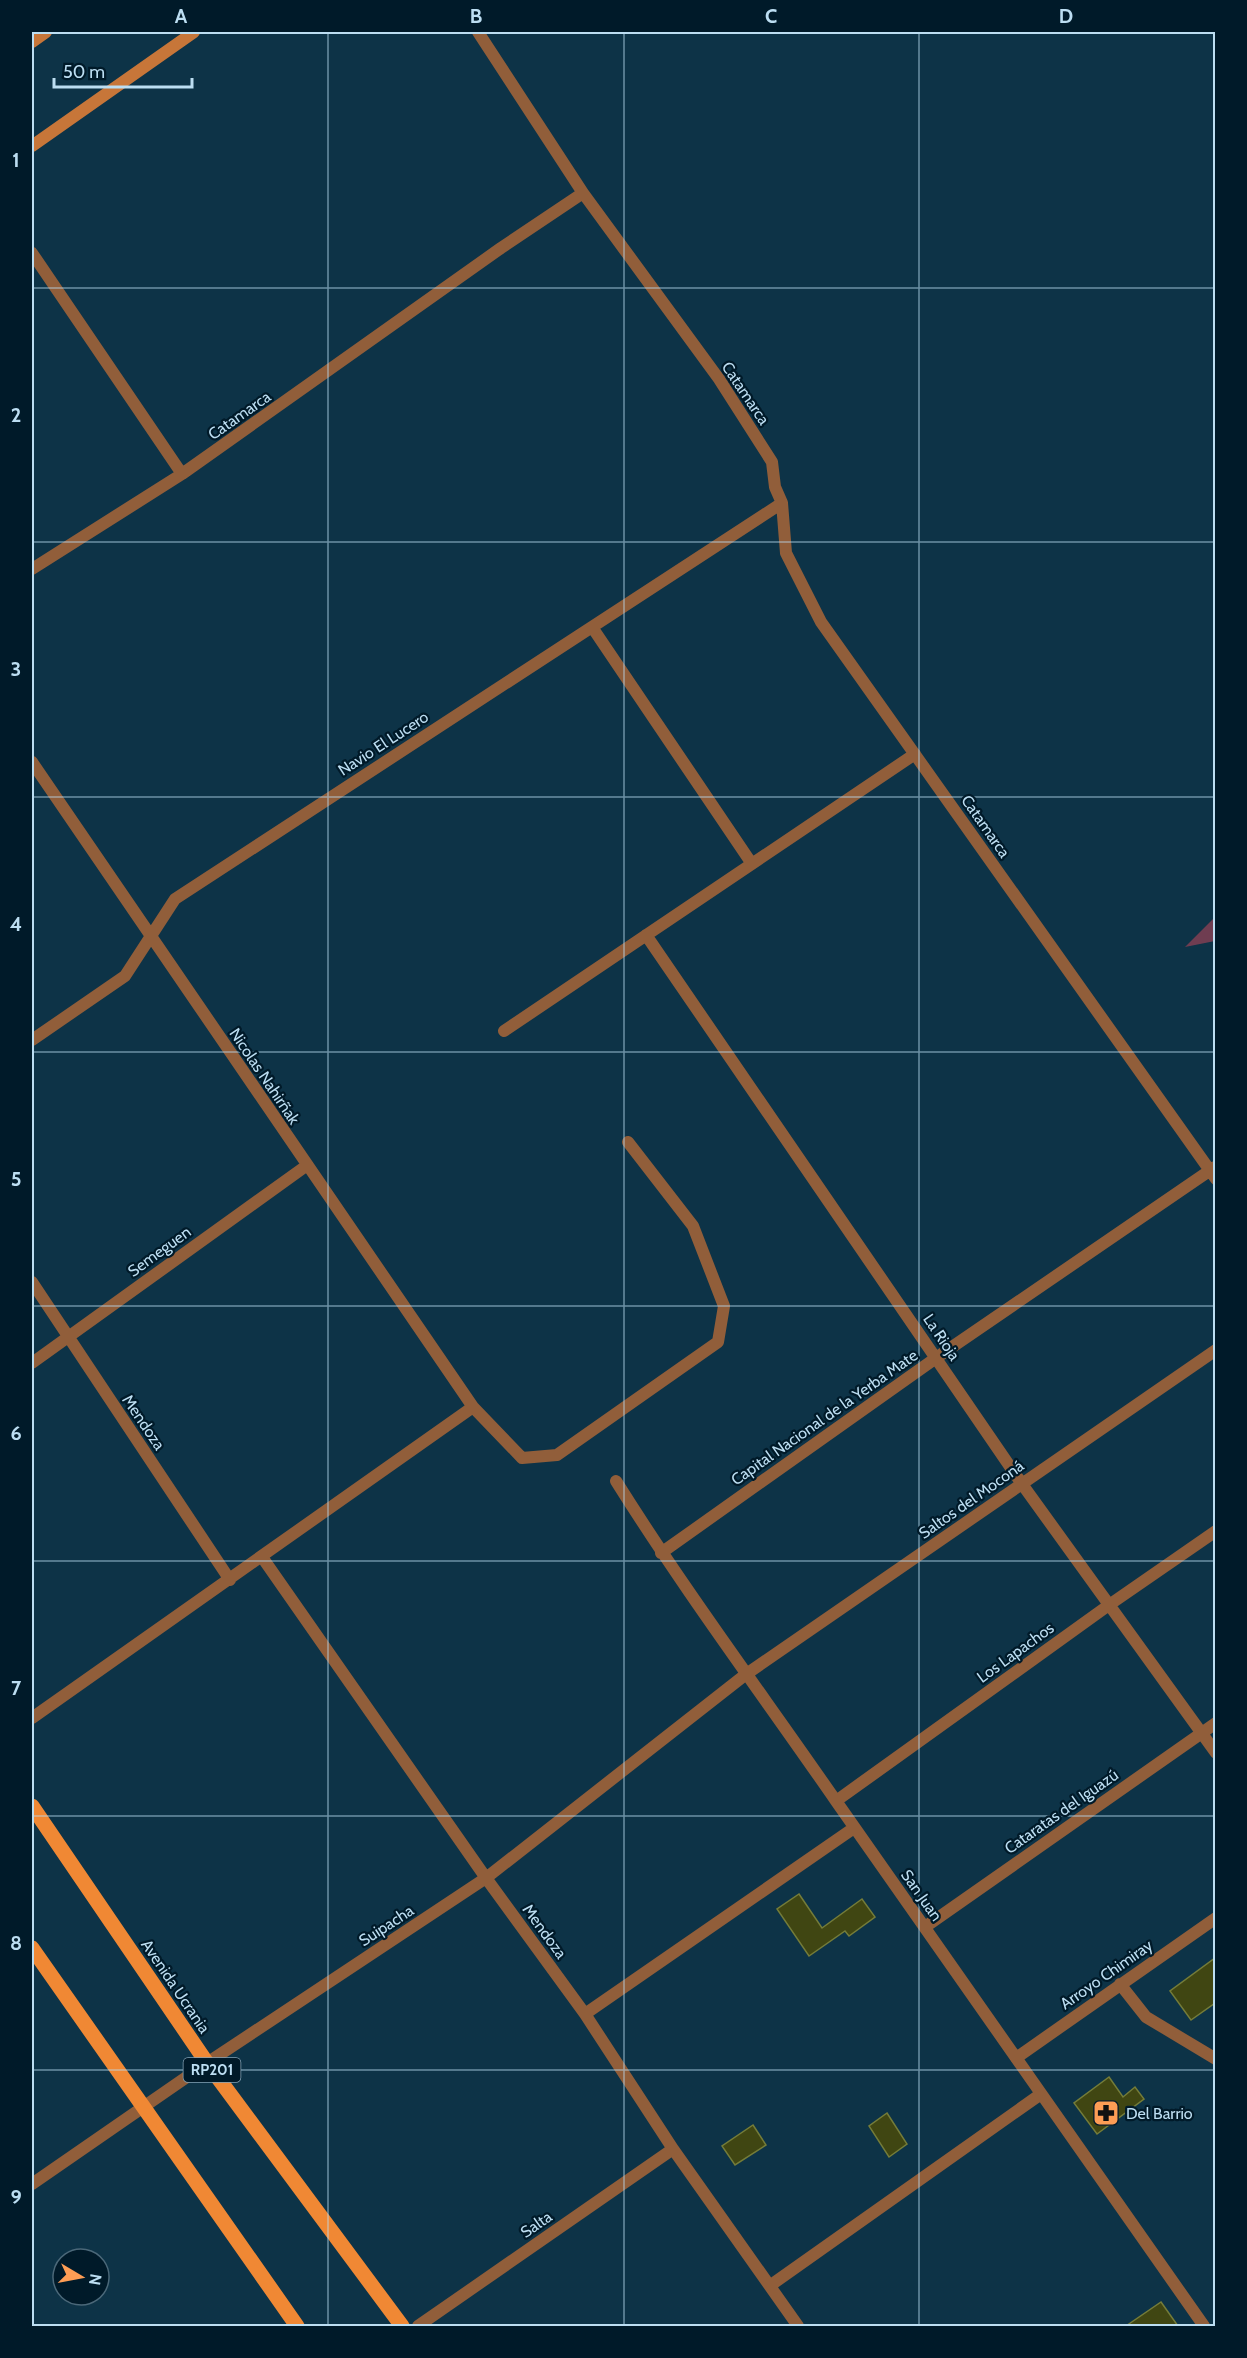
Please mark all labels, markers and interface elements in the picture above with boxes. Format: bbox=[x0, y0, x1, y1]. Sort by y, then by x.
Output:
text: A bbox=[175, 4, 188, 28]
text: B bbox=[470, 4, 482, 28]
text: C bbox=[765, 4, 777, 28]
text: D bbox=[1059, 4, 1073, 28]
scale bar bbox=[54, 51, 192, 89]
text: 50 m bbox=[63, 61, 105, 83]
text: 1 bbox=[12, 148, 20, 172]
street label: Catamarca bbox=[718, 358, 774, 429]
street label: Catamarca bbox=[204, 387, 274, 444]
text: 2 bbox=[11, 403, 21, 427]
text: 3 bbox=[11, 657, 21, 681]
street label: Navio El Lucero bbox=[335, 707, 432, 780]
street label: Catamarca bbox=[957, 791, 1014, 861]
text: 4 bbox=[10, 912, 22, 936]
street label: Nicolas Nahirñak bbox=[225, 1025, 304, 1129]
text: 5 bbox=[11, 1167, 21, 1191]
street label: Semeguen bbox=[124, 1222, 195, 1281]
street label: La Rioja bbox=[919, 1310, 964, 1364]
street label: Capital Nacional de la Yerba Mate bbox=[727, 1346, 921, 1489]
street label: Mendoza bbox=[118, 1391, 169, 1454]
text: 6 bbox=[10, 1421, 22, 1445]
street label: Saltos del Moconá bbox=[915, 1456, 1028, 1543]
street label: Los Lapachos bbox=[973, 1618, 1058, 1687]
text: 7 bbox=[11, 1676, 22, 1700]
street label: Cataratas del Iguazú bbox=[1001, 1765, 1122, 1858]
street label: San Juan bbox=[897, 1866, 946, 1925]
street label: Mendoza bbox=[518, 1900, 571, 1962]
street label: Suipacha bbox=[355, 1901, 417, 1950]
text: 8 bbox=[10, 1931, 22, 1955]
street label: Avenida Ucrania bbox=[137, 1936, 214, 2037]
street label: Arroyo Chimiray bbox=[1056, 1936, 1156, 2013]
road number: RP201 bbox=[184, 2058, 240, 2082]
pharmacy icon: Del Barrio bbox=[1091, 2098, 1121, 2128]
place label: Del Barrio bbox=[1126, 2104, 1193, 2123]
text: 9 bbox=[10, 2185, 22, 2209]
street label: Salta bbox=[517, 2207, 556, 2242]
north arrow bbox=[51, 2247, 111, 2307]
text: N bbox=[85, 2272, 106, 2287]

